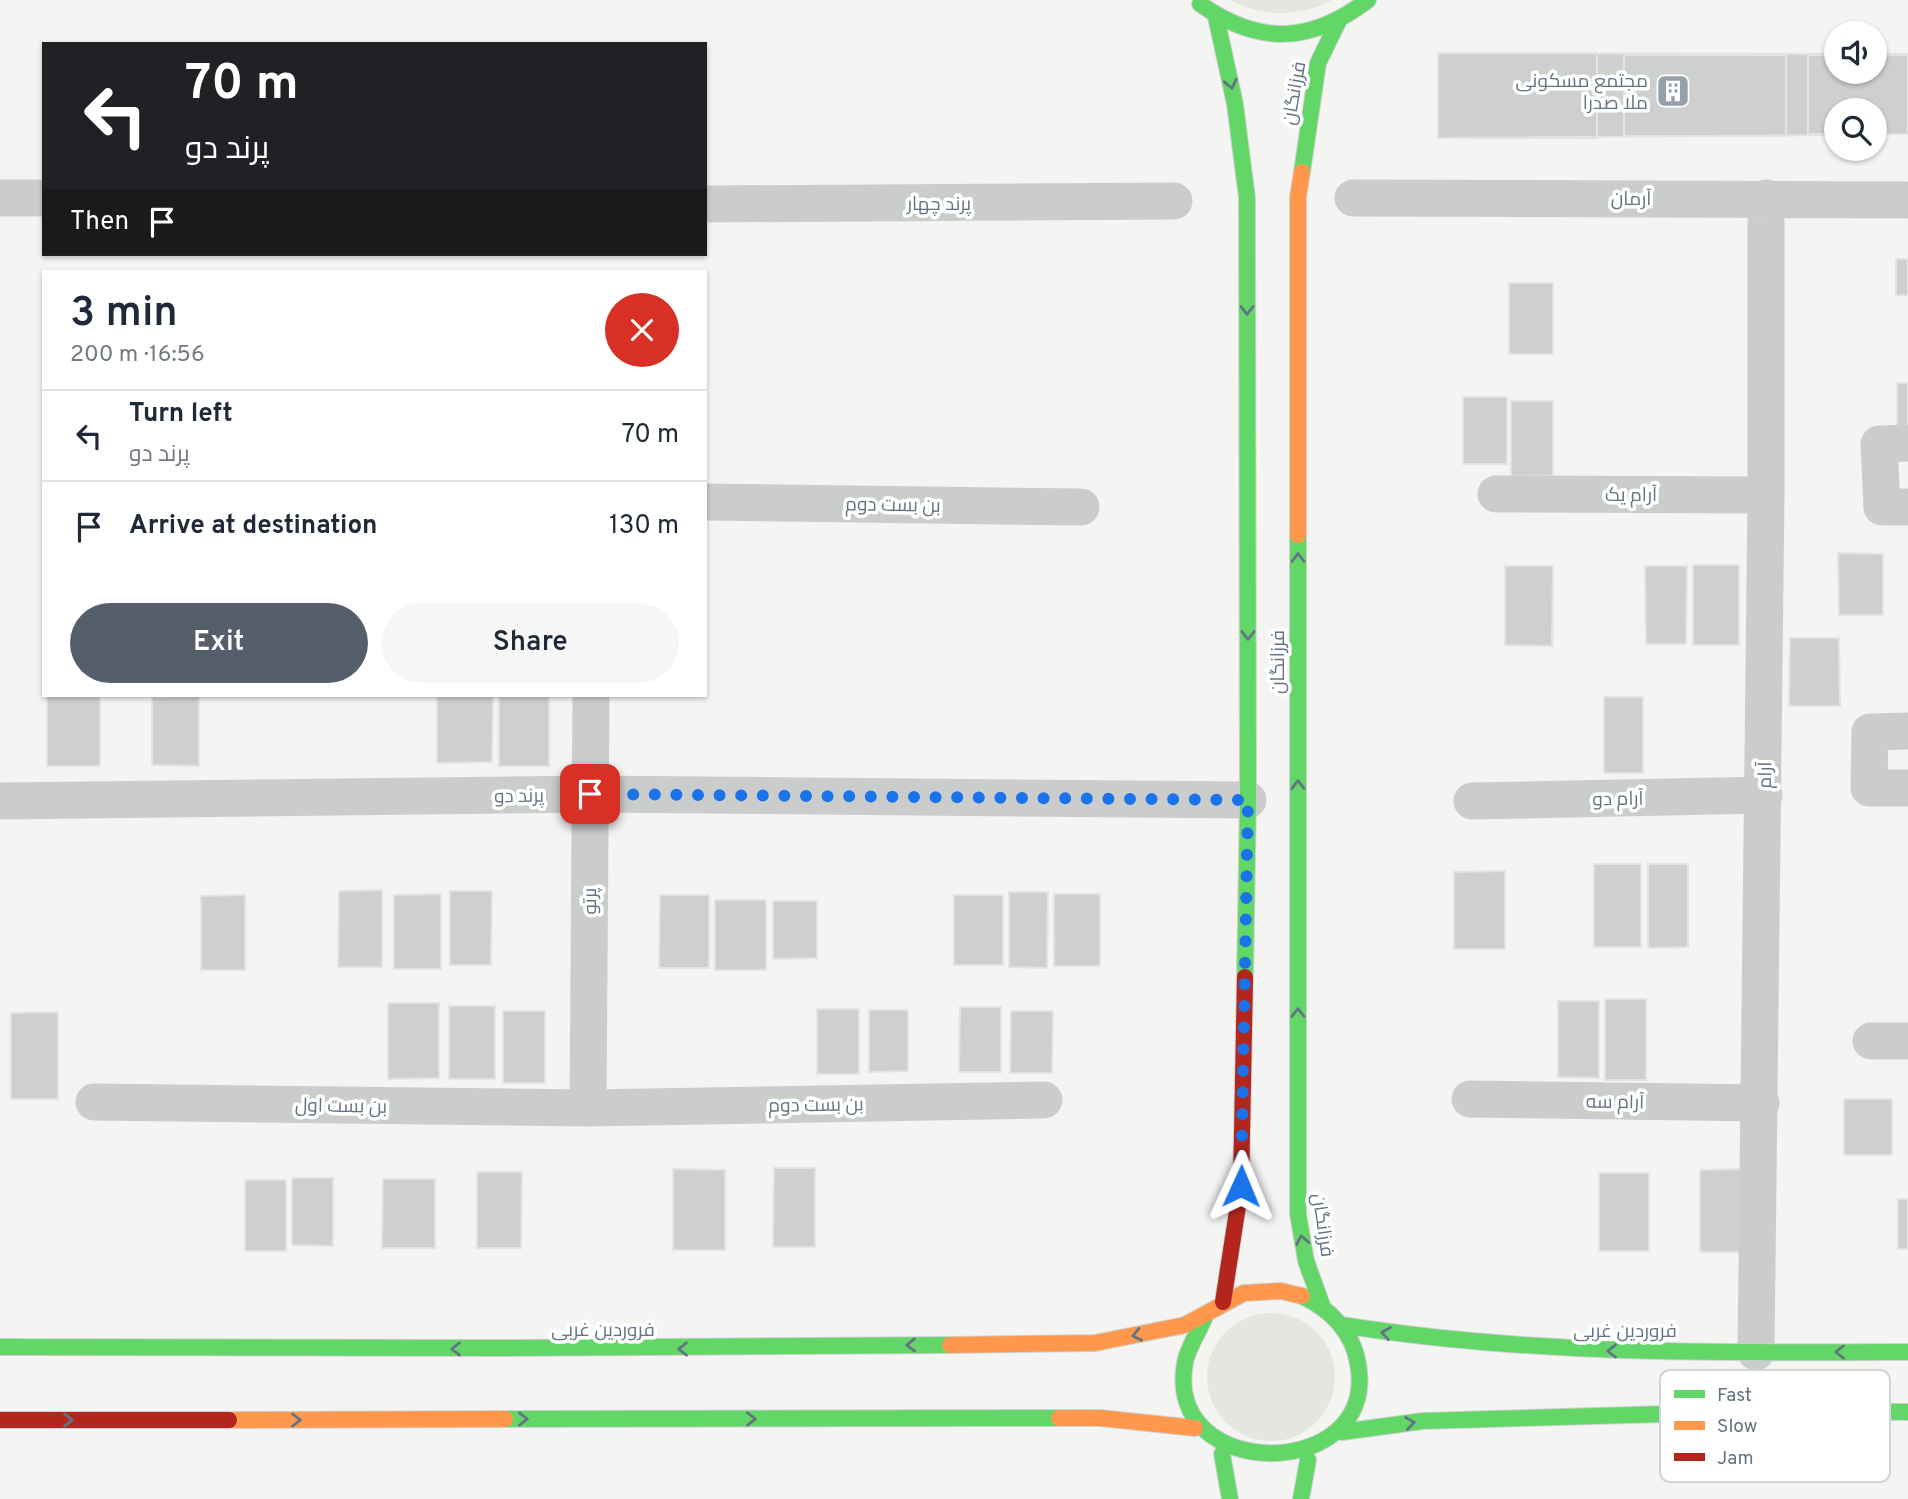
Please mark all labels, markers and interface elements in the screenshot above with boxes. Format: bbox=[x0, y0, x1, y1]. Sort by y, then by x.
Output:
map controls bbox=[1824, 21, 1887, 161]
button: sound bbox=[1824, 21, 1887, 84]
text: 70 m bbox=[185, 55, 299, 117]
street label: فرزانگان bbox=[1278, 60, 1312, 127]
icon: left bbox=[70, 70, 161, 161]
place label: مجتمع مسکونی ملا صدرا bbox=[1516, 70, 1648, 116]
building icon: مجتمع مسکونی ملا صدرا bbox=[1654, 72, 1692, 110]
one-way arrow bbox=[1222, 77, 1237, 89]
button: search bbox=[1824, 98, 1887, 161]
text: پرند دو bbox=[185, 130, 269, 170]
street label: آرمان bbox=[1611, 188, 1651, 212]
street label: پرند چهار bbox=[906, 193, 971, 217]
icon: arrive bbox=[143, 203, 181, 241]
text: Then bbox=[70, 206, 129, 239]
text: 3 min bbox=[70, 288, 178, 341]
button: close bbox=[605, 293, 679, 367]
one-way arrow bbox=[1239, 305, 1255, 315]
text: 200 m · 16:56 bbox=[70, 341, 205, 370]
text: Turn left bbox=[129, 398, 233, 431]
icon: left bbox=[70, 417, 108, 455]
text: 70 m bbox=[621, 419, 679, 452]
text: پرند دو bbox=[129, 441, 190, 470]
street label: آرام یک bbox=[1605, 484, 1657, 508]
street label: بن بست دوم bbox=[845, 493, 941, 519]
icon: arrive bbox=[70, 508, 108, 546]
text: Arrive at destination bbox=[129, 510, 377, 543]
text: 130 m bbox=[609, 510, 679, 543]
one-way arrow bbox=[1290, 552, 1306, 562]
button: Exit bbox=[70, 603, 368, 683]
button: Share bbox=[382, 603, 679, 683]
one-way arrow bbox=[1240, 630, 1256, 641]
street label: فرزانگان bbox=[1267, 630, 1291, 694]
street label: آرام bbox=[1754, 761, 1778, 789]
pin bbox=[560, 764, 620, 824]
icon: arrive bbox=[571, 775, 609, 813]
one-way arrow bbox=[1290, 779, 1306, 790]
street label: پرند دو bbox=[494, 785, 544, 809]
street label: آرام دو bbox=[1592, 788, 1644, 812]
street label: پرتو bbox=[579, 888, 603, 914]
one-way arrow bbox=[1290, 1007, 1306, 1017]
street label: آرام سه bbox=[1586, 1090, 1644, 1116]
street label: بن بست دوم bbox=[768, 1093, 864, 1119]
street label: بن بست اول bbox=[295, 1094, 387, 1120]
position arrow bbox=[1204, 1149, 1278, 1223]
street label: فرزانگان bbox=[1306, 1192, 1338, 1259]
one-way arrow bbox=[1296, 1234, 1311, 1246]
street label: فروردین غربی bbox=[551, 1319, 655, 1343]
street label: فروردین غربی bbox=[1573, 1320, 1677, 1344]
one-way arrow bbox=[1131, 1326, 1143, 1341]
one-way arrow bbox=[1380, 1326, 1392, 1341]
one-way arrow bbox=[905, 1338, 916, 1353]
one-way arrow bbox=[450, 1341, 460, 1357]
one-way arrow bbox=[677, 1342, 688, 1357]
one-way arrow bbox=[1607, 1343, 1618, 1358]
one-way arrow bbox=[1834, 1344, 1845, 1360]
legend bbox=[1660, 1370, 1890, 1482]
text: Fast bbox=[1717, 1384, 1752, 1408]
one-way arrow bbox=[518, 1411, 529, 1427]
one-way arrow bbox=[746, 1411, 756, 1427]
one-way arrow bbox=[63, 1412, 74, 1428]
one-way arrow bbox=[291, 1412, 301, 1428]
text: Slow bbox=[1717, 1415, 1757, 1439]
one-way arrow bbox=[1404, 1416, 1416, 1431]
text: Jam bbox=[1717, 1447, 1754, 1471]

